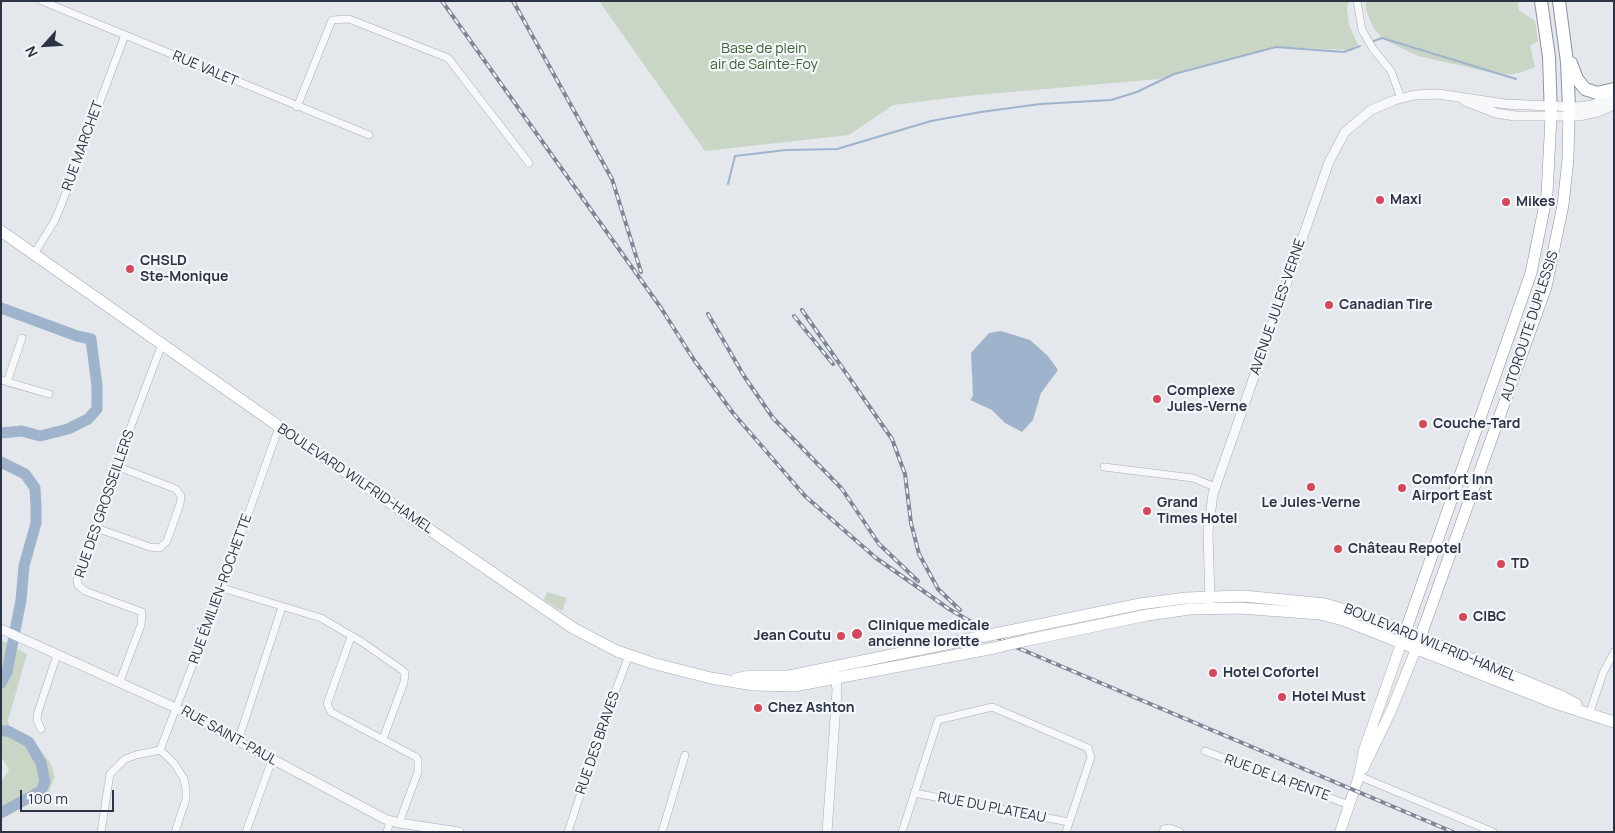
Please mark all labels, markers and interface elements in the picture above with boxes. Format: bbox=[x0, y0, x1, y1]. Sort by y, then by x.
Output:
north arrow bbox=[20, 20, 70, 70]
park label: Base de plein air de Sainte-Foy bbox=[710, 41, 818, 74]
text: N bbox=[20, 43, 42, 60]
street label: RUE VALET bbox=[170, 48, 240, 90]
street label: RUE MARCHET bbox=[59, 99, 107, 193]
place label: Maxi bbox=[1390, 192, 1422, 208]
marker: Maxi bbox=[1374, 194, 1386, 206]
place label: Mikes bbox=[1516, 194, 1555, 210]
marker: Mikes bbox=[1500, 196, 1512, 208]
street label: AVENUE JULES-VERNE bbox=[1247, 237, 1309, 377]
street label: AUTOROUTE DUPLESSIS bbox=[1498, 249, 1562, 403]
place label: CHSLD Ste-Monique bbox=[140, 253, 228, 286]
marker: CHSLD Ste-Monique bbox=[124, 263, 136, 275]
place label: Canadian Tire bbox=[1339, 297, 1433, 313]
marker: Canadian Tire bbox=[1323, 299, 1335, 311]
place label: Complexe Jules-Verne bbox=[1167, 383, 1247, 416]
marker: Complexe Jules-Verne bbox=[1151, 393, 1163, 405]
place label: Couche-Tard bbox=[1433, 416, 1520, 432]
marker: Couche-Tard bbox=[1417, 418, 1429, 430]
street label: BOULEVARD WILFRID-HAMEL bbox=[274, 421, 436, 537]
street label: RUE DES GROSSEILLERS bbox=[72, 428, 138, 580]
place label: Comfort Inn Airport East bbox=[1412, 472, 1493, 504]
marker: Le Jules-Verne bbox=[1305, 481, 1317, 493]
marker: Comfort Inn Airport East bbox=[1396, 482, 1408, 494]
place label: Grand Times Hotel bbox=[1157, 495, 1237, 528]
place label: Le Jules-Verne bbox=[1262, 495, 1360, 511]
marker: Grand Times Hotel bbox=[1141, 505, 1153, 517]
street label: RUE ÉMILIEN-ROCHETTE bbox=[186, 512, 256, 666]
place label: Château Repotel bbox=[1348, 541, 1462, 557]
marker: Château Repotel bbox=[1332, 543, 1344, 555]
place label: TD bbox=[1511, 556, 1529, 572]
marker: TD bbox=[1495, 558, 1507, 570]
street label: BOULEVARD WILFRID-HAMEL bbox=[1341, 601, 1519, 685]
place label: CIBC bbox=[1473, 609, 1506, 625]
marker: CIBC bbox=[1457, 611, 1469, 623]
place label: Clinique medicale ancienne lorette bbox=[868, 618, 989, 650]
marker: Clinique medicale ancienne lorette bbox=[850, 627, 864, 641]
place label: Jean Coutu bbox=[754, 628, 831, 644]
marker: Jean Coutu bbox=[835, 630, 847, 642]
place label: Hotel Cofortel bbox=[1223, 665, 1319, 681]
marker: Hotel Cofortel bbox=[1207, 667, 1219, 679]
street label: RUE DES BRAVES bbox=[573, 689, 623, 797]
place label: Hotel Must bbox=[1292, 689, 1366, 705]
marker: Hotel Must bbox=[1276, 691, 1288, 703]
place label: Chez Ashton bbox=[768, 700, 855, 716]
marker: Chez Ashton bbox=[752, 702, 764, 714]
street label: RUE SAINT-PAUL bbox=[178, 703, 280, 769]
street label: RUE DE LA PENTE bbox=[1222, 751, 1332, 805]
scale bar bbox=[22, 780, 116, 812]
text: 100 m bbox=[28, 788, 68, 809]
street label: RUE DU PLATEAU bbox=[936, 789, 1048, 827]

